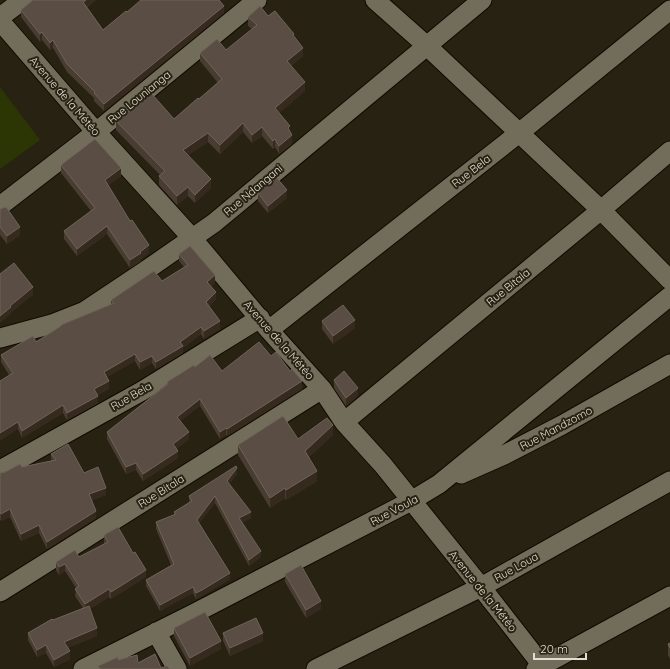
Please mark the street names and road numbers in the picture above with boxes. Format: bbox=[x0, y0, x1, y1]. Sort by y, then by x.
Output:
street label: Avenue de la Météo bbox=[27, 53, 103, 139]
street label: Rue Lounianga bbox=[105, 67, 173, 127]
street label: Rue Bela bbox=[449, 152, 493, 190]
street label: Rue Ndangani bbox=[221, 161, 285, 219]
street label: Rue Bitala bbox=[483, 265, 533, 309]
street label: Avenue de la Météo bbox=[241, 297, 317, 383]
street label: Rue Bela bbox=[108, 379, 154, 413]
street label: Rue Mandzomo bbox=[517, 403, 595, 453]
street label: Rue Bitala bbox=[135, 471, 187, 511]
street label: Rue Voula bbox=[368, 492, 420, 528]
street label: Avenue de la Météo bbox=[446, 548, 520, 635]
street label: Rue Loua bbox=[492, 549, 540, 585]

